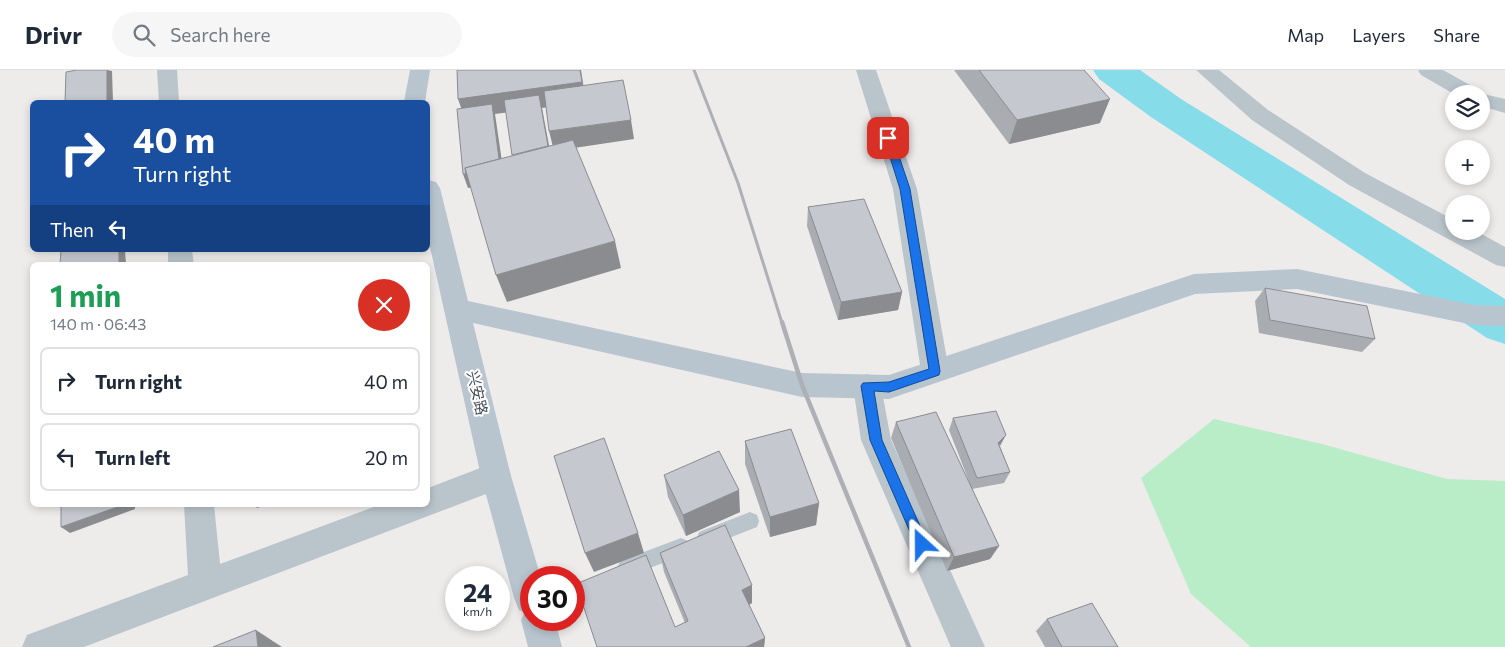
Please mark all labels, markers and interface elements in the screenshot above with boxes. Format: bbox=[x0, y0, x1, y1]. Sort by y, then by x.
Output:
search box bbox=[112, 12, 462, 57]
text: Drivr bbox=[25, 20, 82, 49]
icon: search bbox=[130, 21, 158, 49]
text: Search here bbox=[170, 23, 271, 46]
text: Map bbox=[1287, 24, 1324, 46]
text: Layers bbox=[1352, 24, 1405, 46]
text: Share bbox=[1433, 24, 1480, 46]
map controls bbox=[1445, 85, 1490, 240]
button: layers bbox=[1445, 85, 1490, 130]
text: 40 m bbox=[133, 117, 215, 160]
pin bbox=[867, 117, 909, 159]
icon: right bbox=[50, 120, 115, 185]
icon: arrive bbox=[874, 124, 902, 152]
button: + bbox=[1445, 140, 1490, 185]
text: Turn right bbox=[133, 160, 231, 187]
button: − bbox=[1445, 195, 1490, 240]
icon: left bbox=[104, 215, 132, 243]
text: Then bbox=[50, 218, 94, 241]
text: 1 min bbox=[50, 276, 121, 313]
button: close bbox=[358, 279, 410, 331]
text: 140 m · 06:43 bbox=[50, 314, 146, 333]
icon: right bbox=[52, 367, 80, 395]
street label: 兴安路 bbox=[464, 369, 492, 417]
text: Turn right bbox=[95, 370, 182, 393]
text: 40 m bbox=[364, 370, 408, 393]
icon: left bbox=[52, 443, 80, 471]
text: Turn left bbox=[95, 446, 170, 469]
text: 20 m bbox=[365, 446, 408, 469]
position arrow bbox=[895, 517, 947, 569]
speed limit sign: 30 bbox=[520, 566, 585, 631]
text: 24 bbox=[463, 577, 492, 607]
text: km/h bbox=[463, 604, 492, 618]

